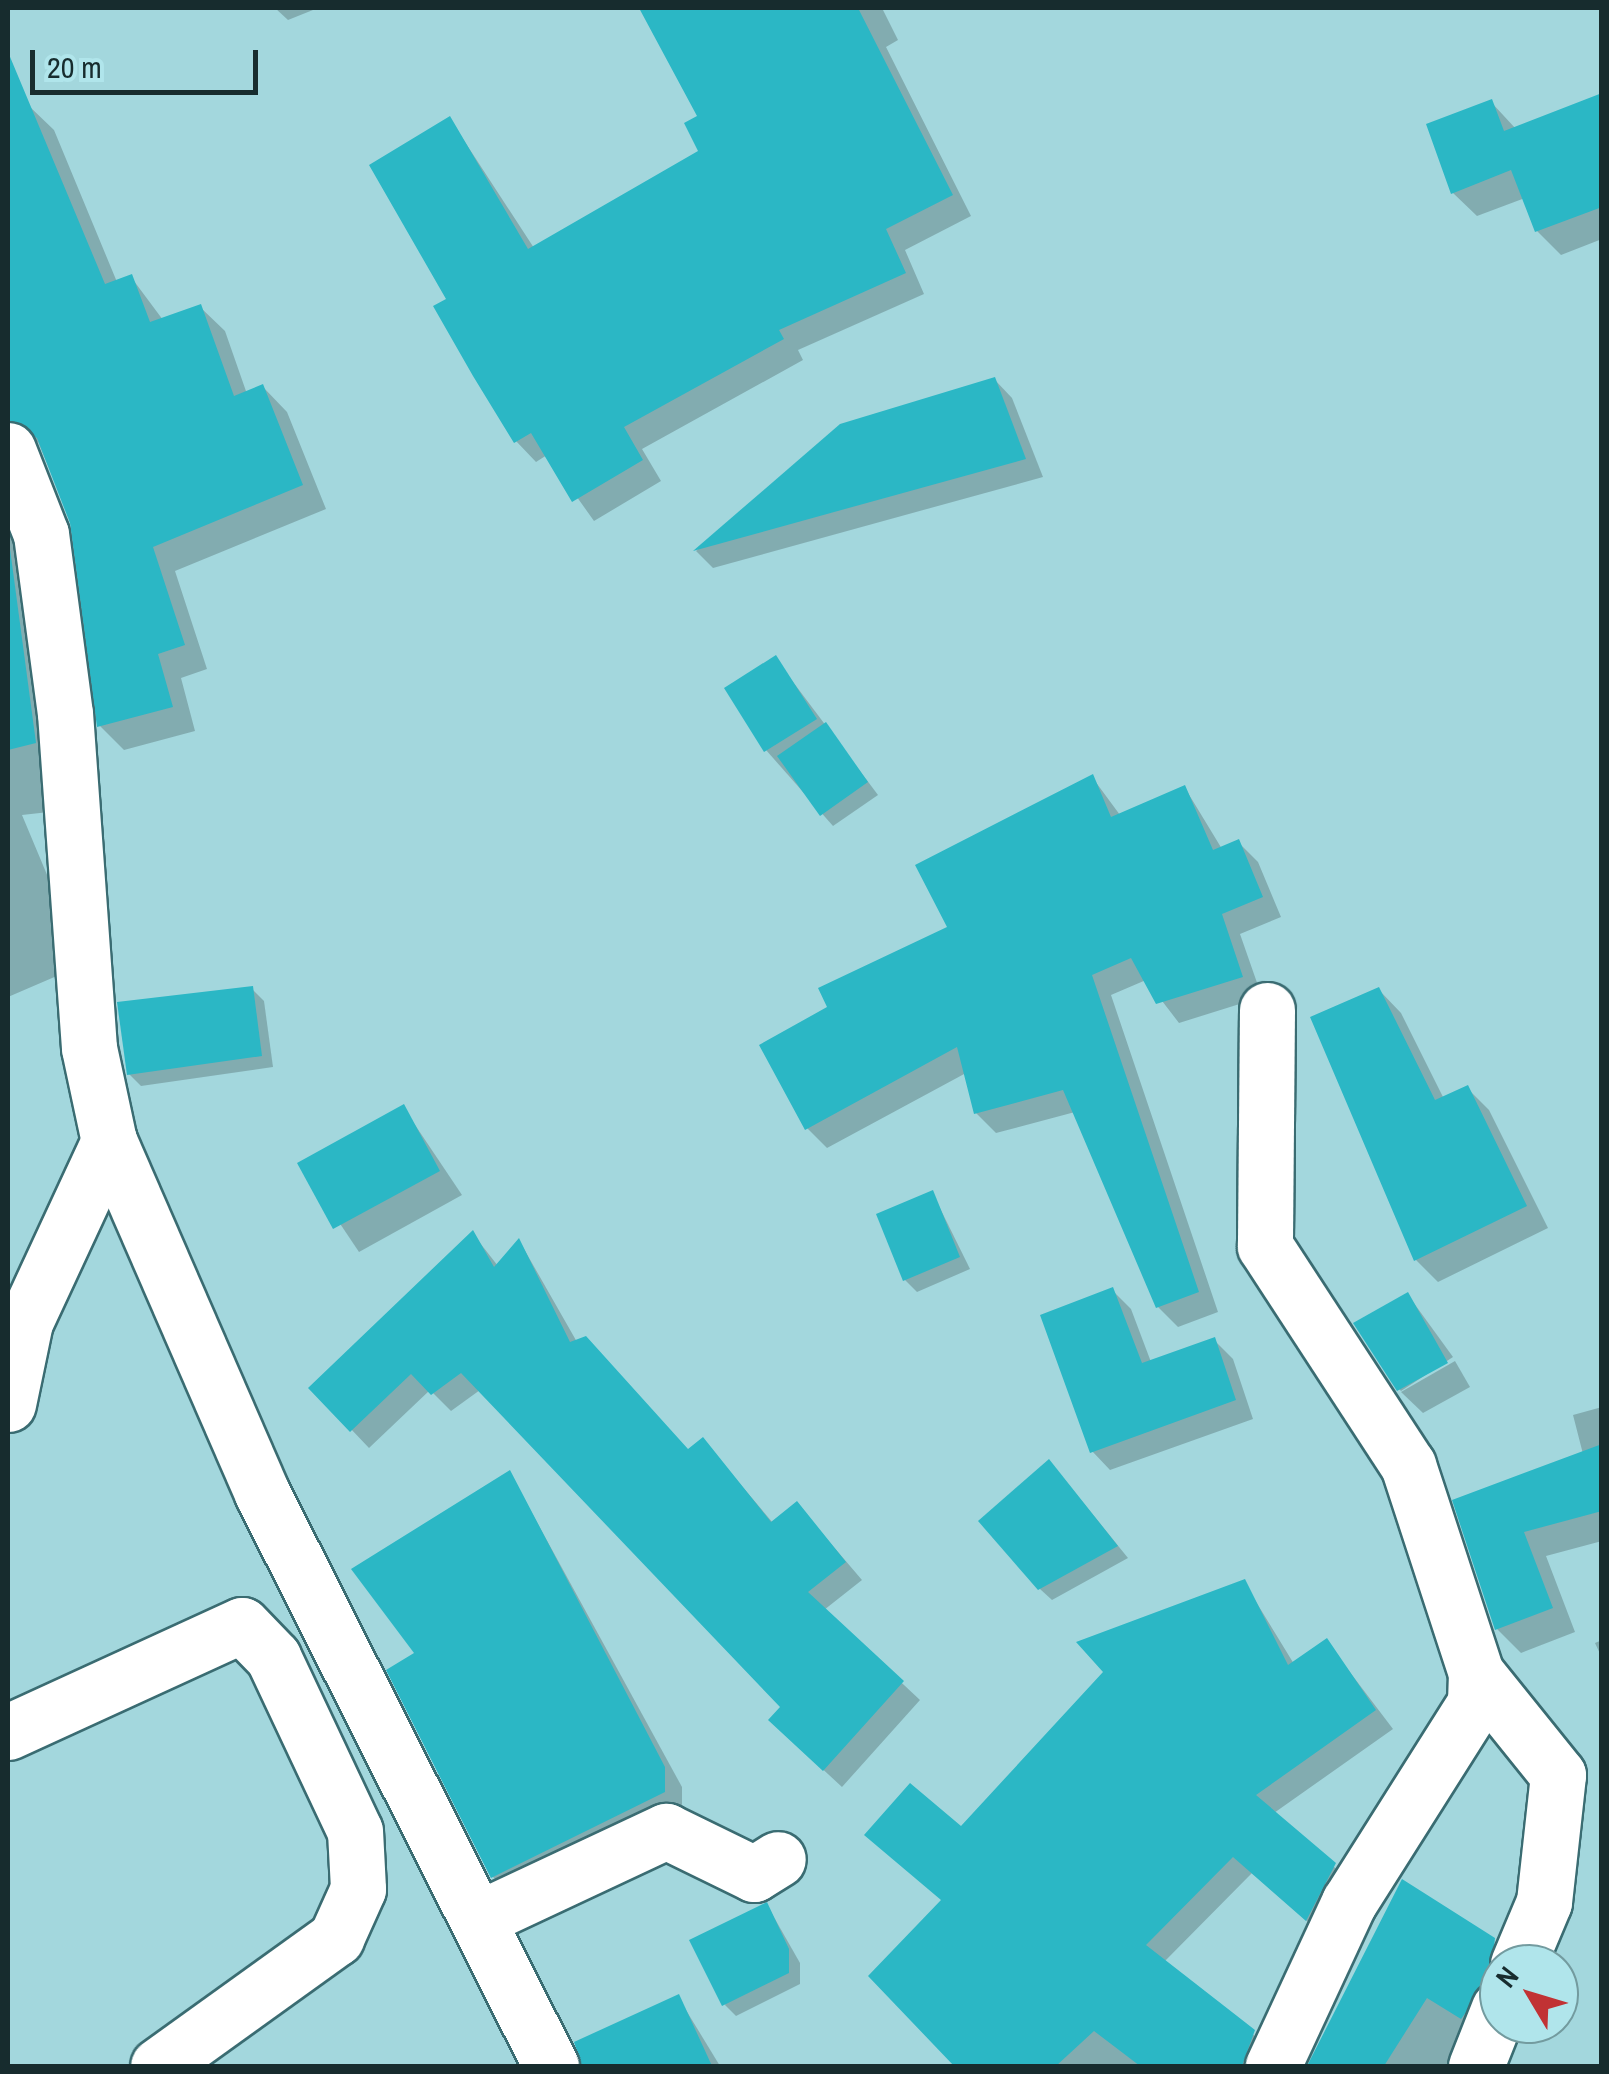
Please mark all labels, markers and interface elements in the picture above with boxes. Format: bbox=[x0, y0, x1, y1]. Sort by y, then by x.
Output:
scale bar bbox=[35, 30, 262, 92]
text: 20 m bbox=[47, 47, 102, 87]
north arrow bbox=[1479, 1944, 1579, 2044]
text: N bbox=[1487, 1959, 1527, 1995]

